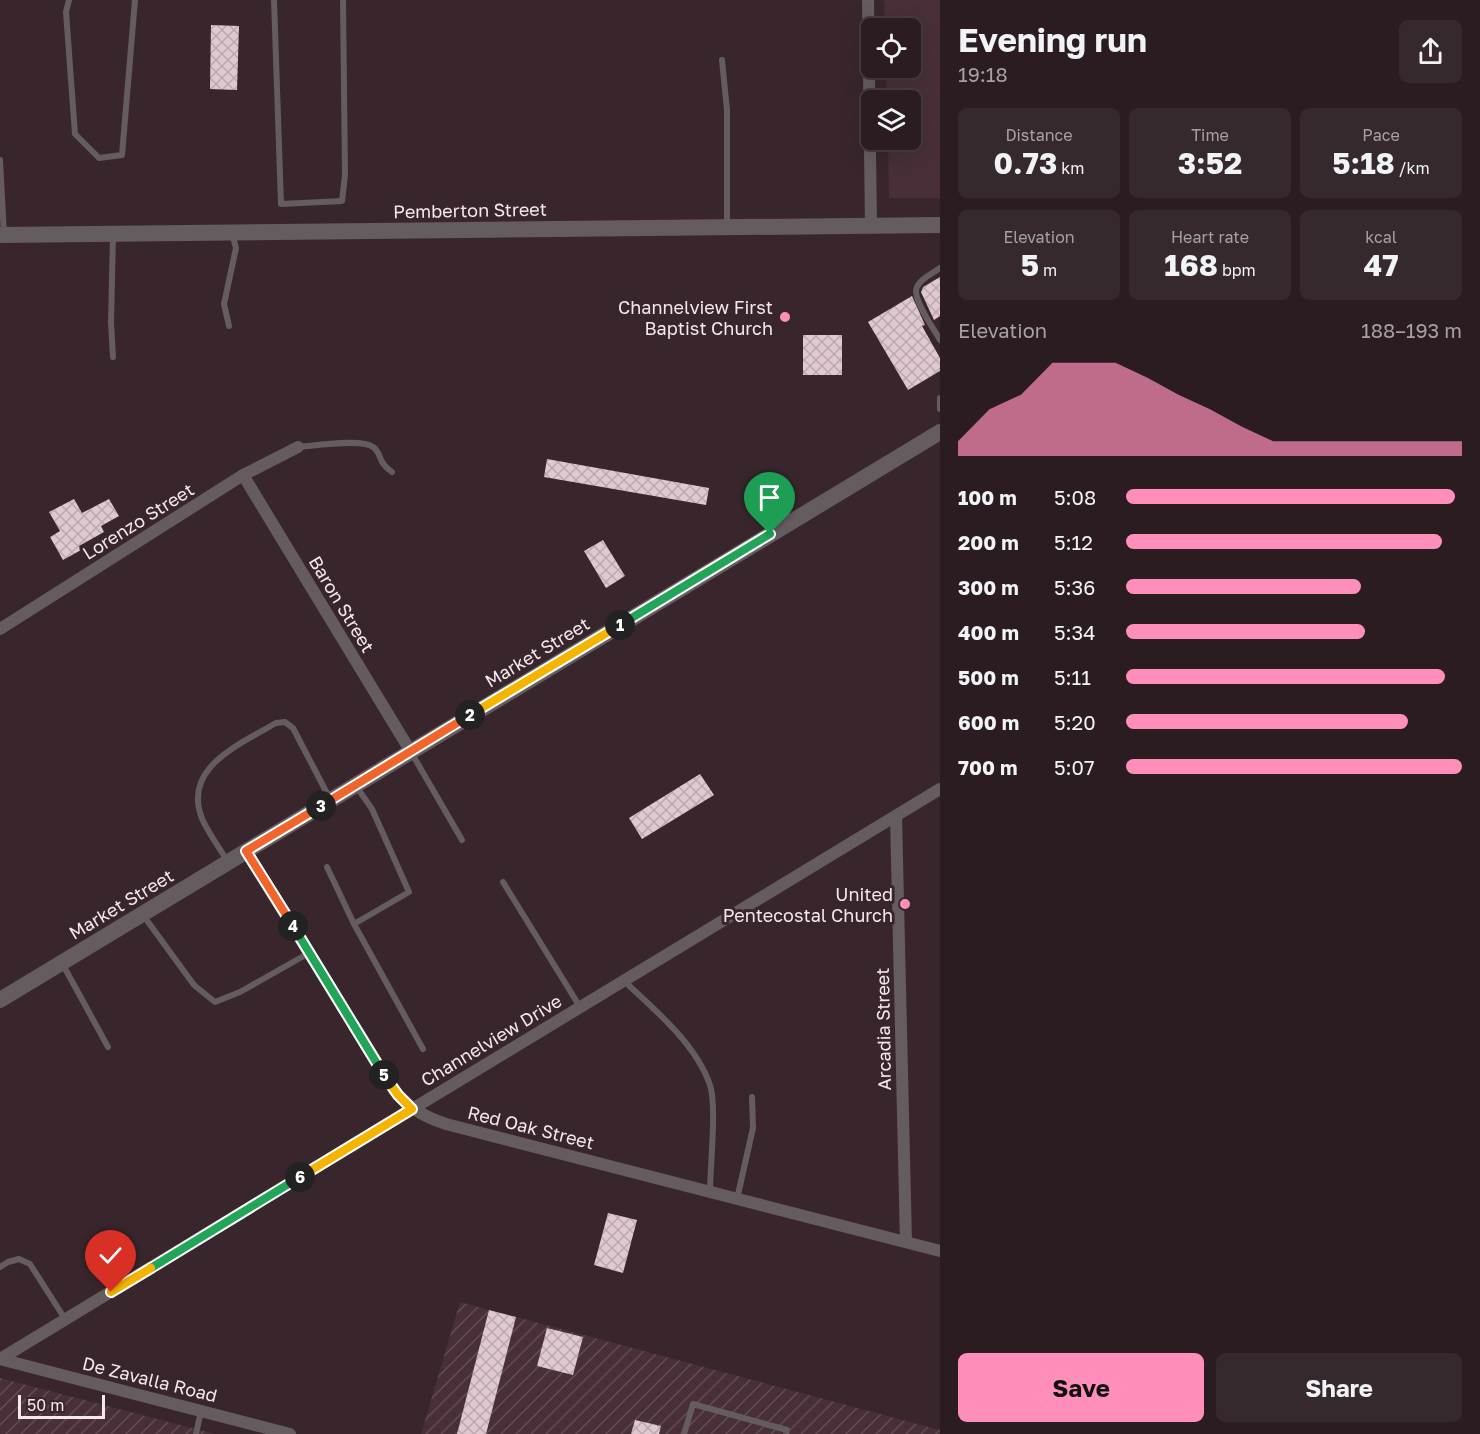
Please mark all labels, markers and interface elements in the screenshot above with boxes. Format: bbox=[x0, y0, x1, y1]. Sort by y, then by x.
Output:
map controls bbox=[861, 18, 921, 150]
button: locate bbox=[861, 18, 921, 78]
text: Evening run bbox=[958, 20, 1147, 59]
button: share bbox=[1399, 20, 1462, 83]
text: 19:18 bbox=[958, 62, 1008, 86]
button: layers bbox=[861, 90, 921, 150]
text: Distance bbox=[1005, 125, 1073, 145]
text: Time bbox=[1191, 125, 1229, 145]
text: Pace bbox=[1362, 125, 1400, 145]
text: 0.73 bbox=[994, 145, 1057, 181]
text: 3:52 bbox=[1178, 145, 1242, 181]
text: 5:18 bbox=[1332, 145, 1395, 181]
text: km bbox=[1057, 158, 1084, 178]
text: /km bbox=[1395, 158, 1430, 178]
street label: Pemberton Street bbox=[393, 198, 547, 222]
text: Elevation bbox=[1003, 227, 1075, 247]
text: Heart rate bbox=[1171, 227, 1249, 247]
text: kcal bbox=[1365, 227, 1397, 247]
text: 5 bbox=[1021, 247, 1039, 283]
text: 168 bbox=[1164, 247, 1218, 283]
text: 47 bbox=[1363, 247, 1399, 283]
text: m bbox=[1039, 260, 1057, 280]
text: bpm bbox=[1218, 260, 1256, 280]
place label: Channelview First Baptist Church bbox=[618, 296, 773, 339]
marker: Channelview First Baptist Church bbox=[778, 310, 792, 324]
text: Elevation bbox=[958, 318, 1047, 342]
text: 188–193 m bbox=[1361, 318, 1462, 342]
pin bbox=[744, 472, 795, 534]
street label: Lorenzo Street bbox=[78, 478, 198, 564]
icon: arrive bbox=[753, 481, 786, 514]
text: 100 m bbox=[958, 485, 1017, 509]
text: 5:08 bbox=[1054, 485, 1096, 509]
text: 200 m bbox=[958, 530, 1019, 554]
text: 5:12 bbox=[1054, 530, 1093, 554]
street label: Baron Street bbox=[305, 552, 379, 656]
text: 300 m bbox=[958, 575, 1019, 599]
text: 5:36 bbox=[1054, 575, 1095, 599]
pin: 1 bbox=[605, 610, 635, 640]
street label: Market Street bbox=[481, 612, 593, 692]
text: 1 bbox=[616, 615, 624, 635]
text: 400 m bbox=[958, 620, 1019, 644]
text: 5:34 bbox=[1054, 620, 1096, 644]
text: 500 m bbox=[958, 665, 1019, 689]
text: 5:11 bbox=[1054, 665, 1091, 689]
pin: 2 bbox=[455, 700, 485, 730]
text: 2 bbox=[465, 705, 475, 725]
text: 600 m bbox=[958, 710, 1019, 734]
text: 5:20 bbox=[1054, 710, 1096, 734]
text: 700 m bbox=[958, 755, 1017, 779]
text: 5:07 bbox=[1054, 755, 1095, 779]
pin: 3 bbox=[306, 791, 336, 821]
text: 3 bbox=[316, 796, 326, 816]
street label: Market Street bbox=[65, 864, 177, 944]
place label: United Pentecostal Church bbox=[723, 883, 893, 926]
marker: United Pentecostal Church bbox=[898, 897, 912, 911]
pin: 4 bbox=[278, 911, 308, 941]
text: 4 bbox=[288, 916, 298, 936]
street label: Arcadia Street bbox=[871, 967, 895, 1091]
street label: Channelview Drive bbox=[417, 989, 565, 1091]
pin: 5 bbox=[369, 1060, 399, 1090]
text: 5 bbox=[379, 1065, 389, 1085]
street label: Red Oak Street bbox=[466, 1101, 596, 1153]
pin: 6 bbox=[285, 1162, 315, 1192]
text: 6 bbox=[295, 1167, 305, 1187]
pin bbox=[85, 1230, 136, 1292]
icon: check bbox=[94, 1239, 127, 1272]
street label: De Zavalla Road bbox=[80, 1352, 220, 1406]
button: Save bbox=[958, 1353, 1204, 1422]
button: Share bbox=[1216, 1353, 1462, 1422]
scale bar bbox=[18, 1392, 105, 1420]
text: 50 m bbox=[27, 1395, 64, 1415]

